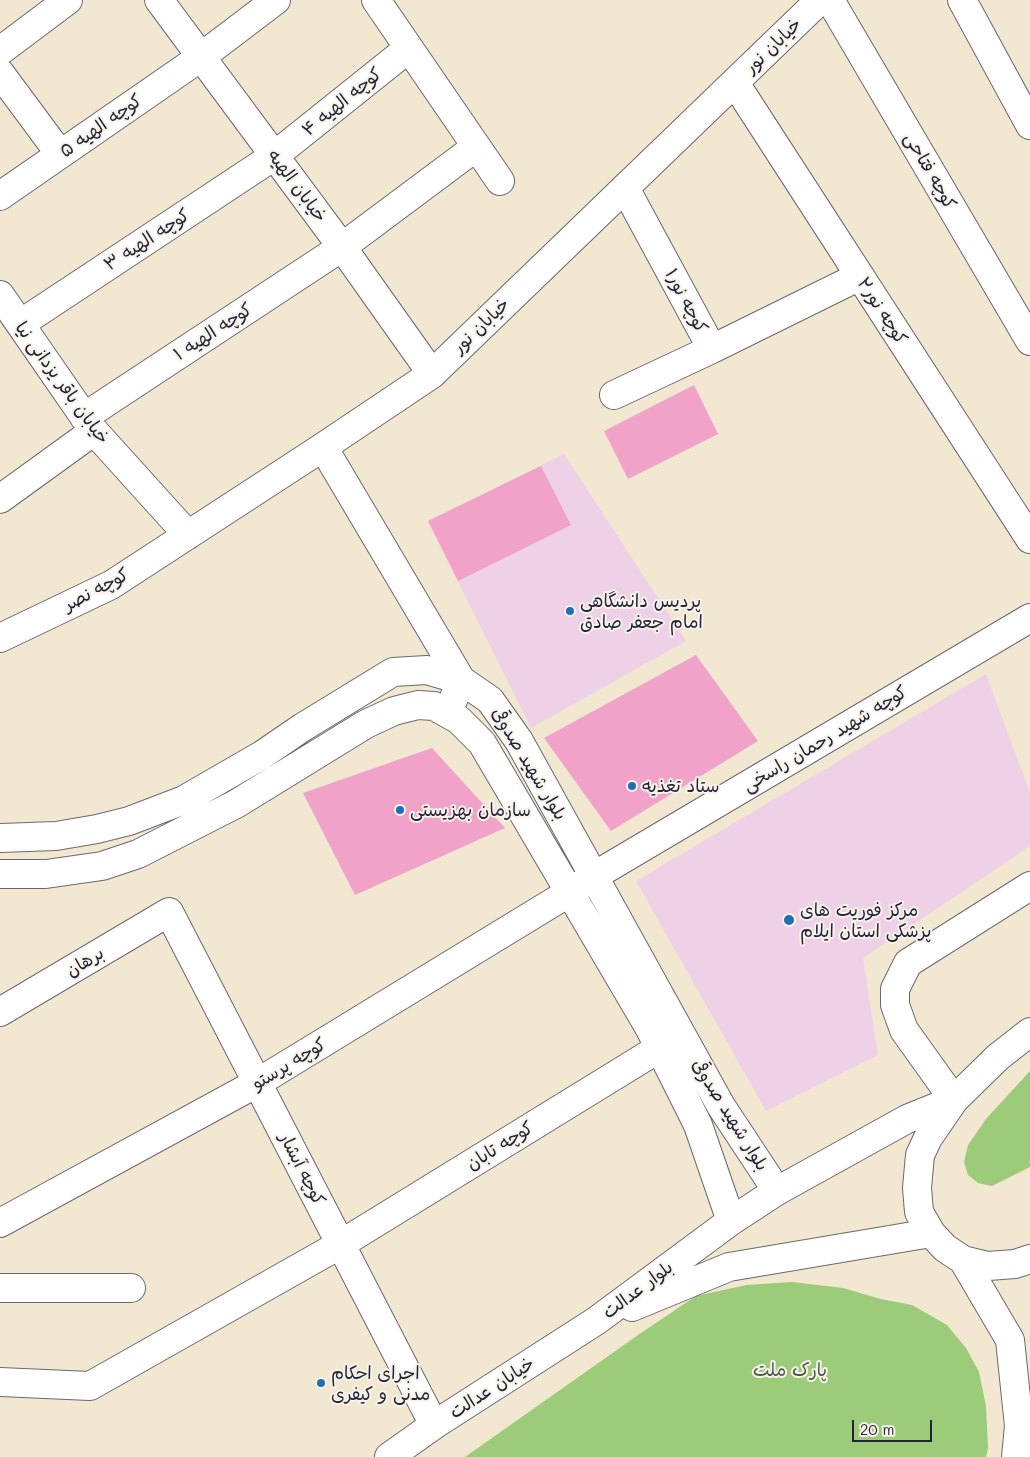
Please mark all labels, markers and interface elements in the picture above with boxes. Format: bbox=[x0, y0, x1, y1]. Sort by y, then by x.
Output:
street label: خیابان نور bbox=[740, 14, 806, 78]
street label: کوچه الهیه ۴ bbox=[298, 63, 386, 141]
street label: کوچه الهیه ۵ bbox=[56, 90, 146, 162]
street label: کوچه فتاحی bbox=[899, 129, 961, 213]
street label: خیابان الهیه bbox=[263, 146, 331, 226]
street label: کوچه الهیه ۳ bbox=[100, 204, 194, 276]
street label: کوچه نور۱ bbox=[660, 265, 712, 337]
street label: کوچه نور۲ bbox=[852, 273, 912, 349]
street label: خیابان نور bbox=[448, 294, 514, 358]
street label: کوچه الهیه ۱ bbox=[170, 299, 256, 365]
street label: خیابان باقر یزدانی نیا bbox=[10, 318, 114, 448]
street label: کوچه نصر bbox=[60, 564, 132, 616]
place label: پردیس دانشگاهی امام جعفر صادق bbox=[580, 590, 703, 632]
marker: پردیس دانشگاهی امام جعفر صادق bbox=[564, 605, 576, 617]
street label: کوچه شهید رحمان راسخی bbox=[739, 681, 911, 797]
street label: بلوار شهید صدوقی bbox=[487, 704, 571, 824]
place label: ستاد تغذیه bbox=[642, 775, 719, 797]
marker: ستاد تغذیه bbox=[626, 780, 638, 792]
place label: سازمان بهزیستی bbox=[410, 799, 531, 821]
marker: سازمان بهزیستی bbox=[394, 804, 406, 816]
place label: مرکز فوریت های پزشکی استان ایلام bbox=[800, 899, 931, 942]
marker: مرکز فوریت های پزشکی استان ایلام bbox=[782, 913, 796, 927]
street label: برهان bbox=[62, 942, 108, 982]
street label: کوچه پرستو bbox=[248, 1033, 330, 1095]
street label: بلوار شهید صدوقی bbox=[687, 1055, 773, 1175]
street label: کوچه تابان bbox=[463, 1117, 537, 1175]
street label: کوچه آبشار bbox=[275, 1129, 329, 1209]
street label: بلوار عدالت bbox=[599, 1257, 677, 1323]
street label: خیابان عدالت bbox=[446, 1353, 538, 1423]
park label: پارک ملت bbox=[753, 1359, 827, 1381]
place label: اجرای احکام مدنی و کیفری bbox=[331, 1362, 430, 1405]
marker: اجرای احکام مدنی و کیفری bbox=[315, 1377, 327, 1389]
scale bar bbox=[855, 1410, 935, 1442]
text: 20 m bbox=[860, 1419, 894, 1439]

